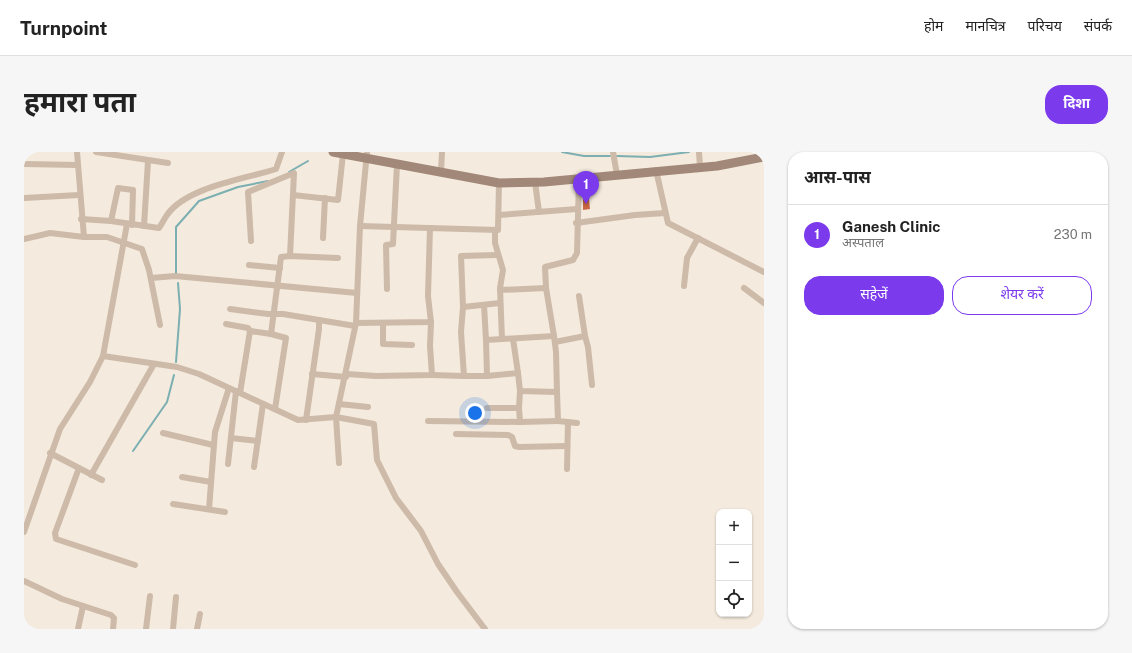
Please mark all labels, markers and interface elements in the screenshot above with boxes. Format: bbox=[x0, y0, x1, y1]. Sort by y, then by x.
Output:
text: Turnpoint bbox=[20, 17, 107, 39]
text: होम bbox=[924, 18, 943, 34]
text: मानचित्र bbox=[965, 18, 1006, 34]
text: परिचय bbox=[1028, 18, 1062, 34]
text: संपर्क bbox=[1084, 18, 1112, 34]
text: हमारा पता bbox=[24, 85, 136, 118]
button: दिशा bbox=[1045, 85, 1108, 124]
text: आस-पास bbox=[804, 167, 871, 187]
pin: 1 bbox=[573, 171, 599, 204]
text: Ganesh Clinic bbox=[842, 218, 940, 235]
text: 1 bbox=[814, 227, 820, 242]
text: 230 m bbox=[1054, 227, 1092, 242]
text: अस्पताल bbox=[842, 235, 884, 250]
button: सहेजें bbox=[804, 276, 944, 315]
button: शेयर करें bbox=[952, 276, 1092, 315]
your location bbox=[465, 403, 485, 423]
map controls bbox=[716, 509, 752, 617]
button: + bbox=[716, 509, 752, 545]
button: − bbox=[716, 545, 752, 581]
button: locate bbox=[716, 581, 752, 617]

